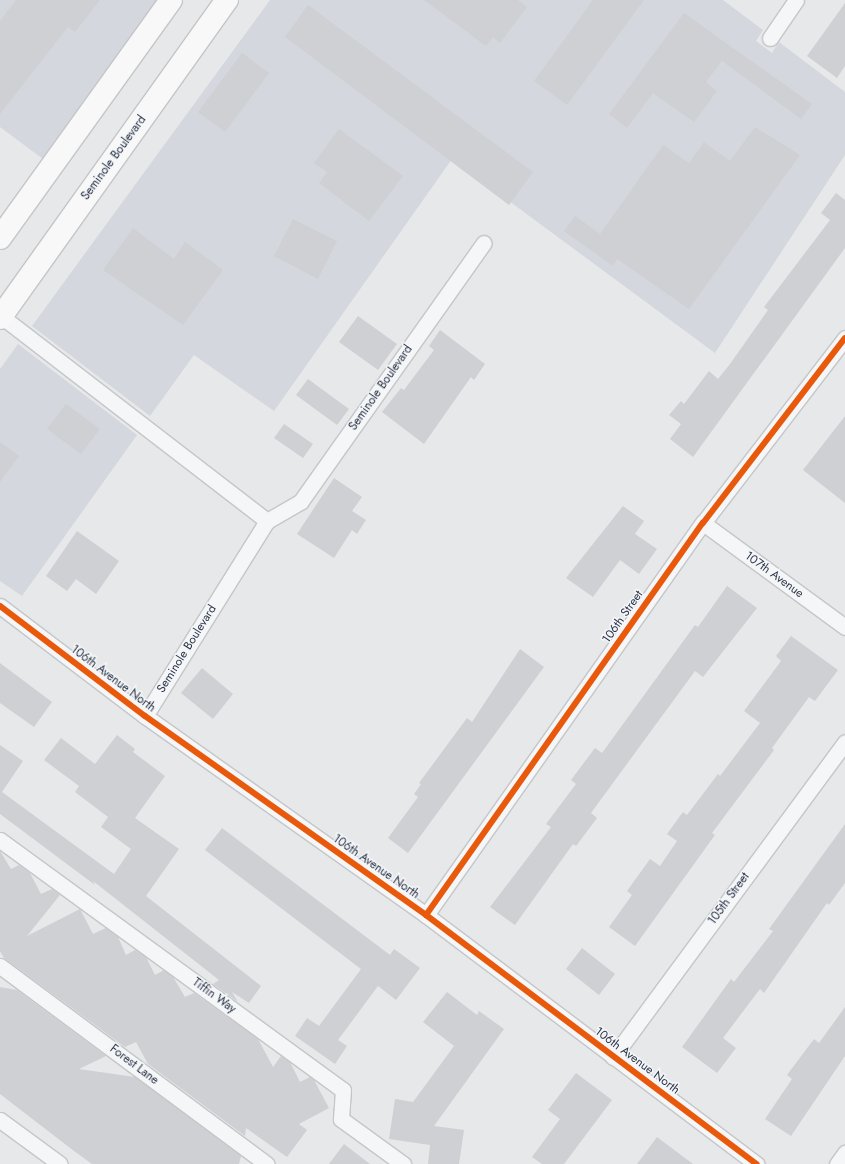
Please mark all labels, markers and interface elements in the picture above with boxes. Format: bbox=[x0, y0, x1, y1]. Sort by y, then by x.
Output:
street label: Seminole Boulevard bbox=[79, 113, 149, 203]
street label: Seminole Boulevard bbox=[346, 343, 416, 433]
street label: 107th Avenue bbox=[742, 549, 806, 601]
street label: 106th Street bbox=[600, 588, 646, 646]
street label: Seminole Boulevard bbox=[154, 602, 220, 696]
street label: 106th Avenue North bbox=[68, 642, 158, 716]
street label: 106th Avenue North bbox=[330, 832, 422, 902]
street label: 105th Street bbox=[705, 870, 753, 928]
street label: Tiffin Way bbox=[189, 975, 239, 1017]
street label: 106th Avenue North bbox=[592, 1024, 682, 1098]
street label: Forest Lane bbox=[107, 1042, 161, 1088]

